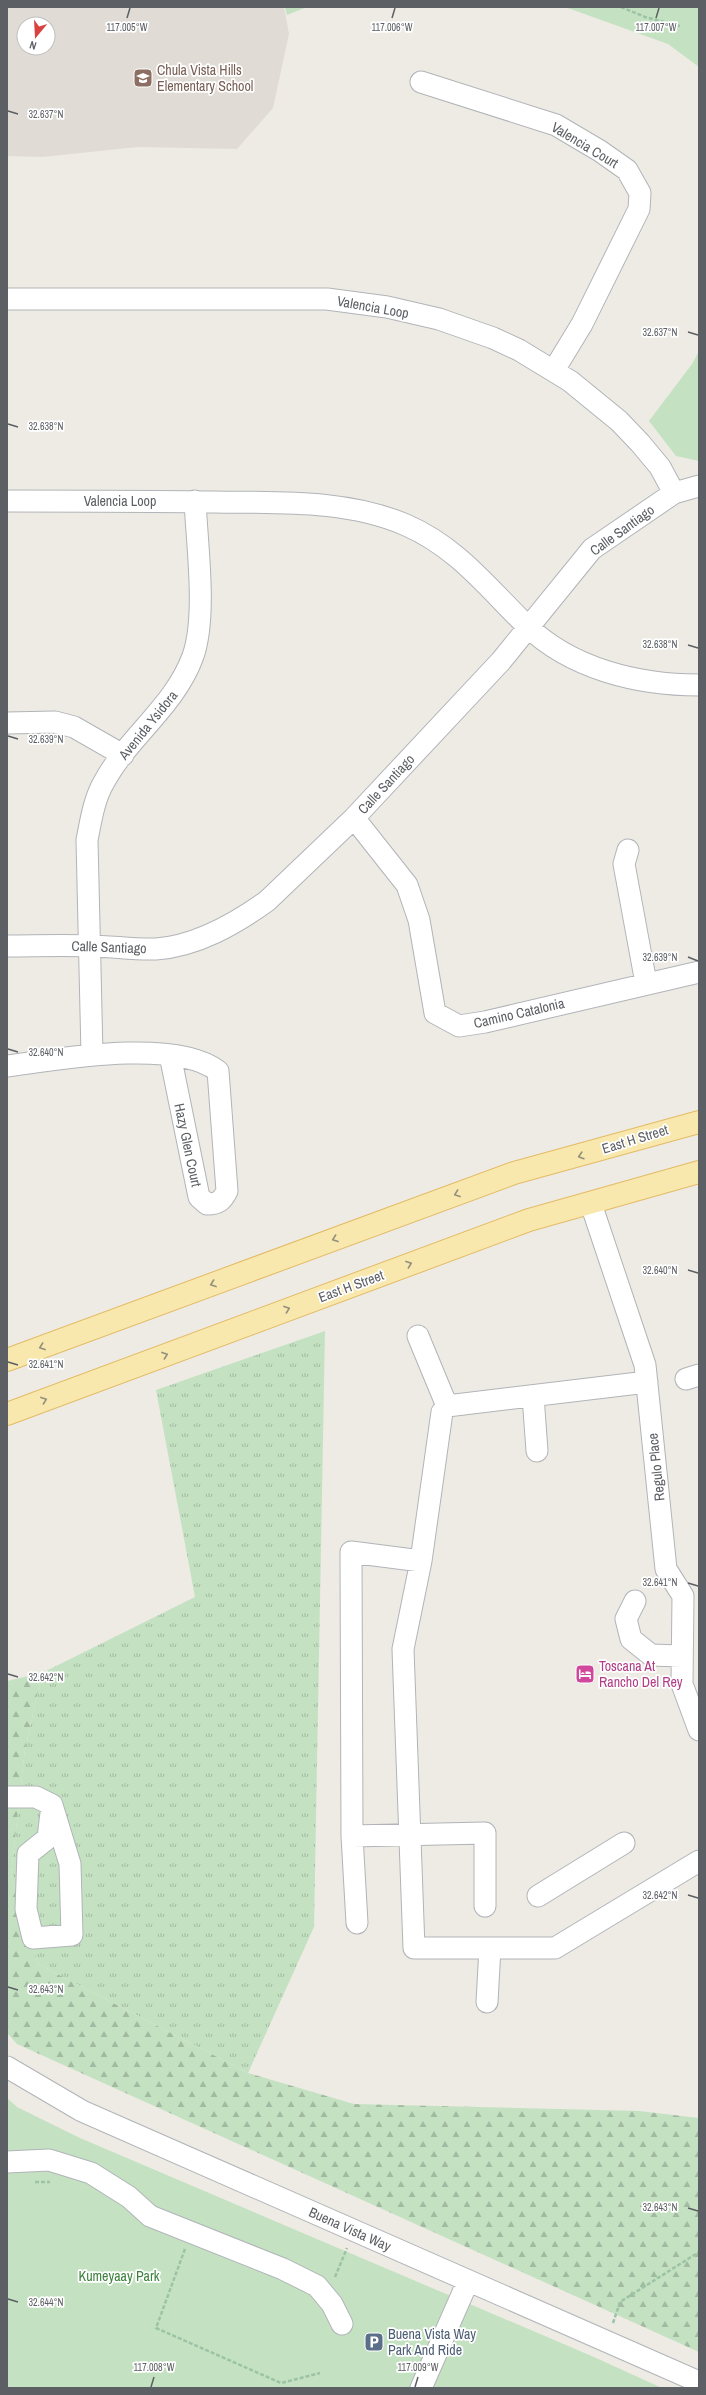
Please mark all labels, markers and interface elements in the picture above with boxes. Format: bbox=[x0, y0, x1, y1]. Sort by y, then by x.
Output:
north arrow bbox=[16, 16, 56, 56]
text: 117.005°W bbox=[107, 21, 148, 34]
text: 117.006°W bbox=[372, 21, 413, 34]
text: 117.007°W bbox=[636, 21, 677, 34]
text: N bbox=[28, 38, 38, 53]
place label: Chula Vista Hills Elementary School bbox=[157, 61, 253, 95]
school or university icon: Chula Vista Hills Elementary School bbox=[132, 67, 154, 89]
text: 32.637°N bbox=[29, 108, 64, 121]
street label: Valencia Court bbox=[548, 118, 622, 172]
street label: Valencia Loop bbox=[336, 292, 410, 322]
text: 32.637°N bbox=[643, 326, 678, 339]
text: 32.638°N bbox=[29, 420, 64, 433]
street label: Valencia Loop bbox=[84, 492, 156, 510]
street label: Calle Santiago bbox=[586, 501, 658, 559]
text: 32.638°N bbox=[643, 638, 678, 651]
street label: Avenida Ysidora bbox=[114, 686, 182, 764]
text: 32.639°N bbox=[29, 733, 64, 746]
street label: Calle Santiago bbox=[354, 750, 418, 818]
street label: Calle Santiago bbox=[71, 937, 147, 957]
text: 32.639°N bbox=[643, 951, 678, 964]
street label: Camino Catalonia bbox=[472, 994, 567, 1032]
text: 32.640°N bbox=[29, 1046, 64, 1059]
street label: Hazy Glen Court bbox=[170, 1102, 206, 1188]
street label: East H Street bbox=[600, 1120, 670, 1158]
one-way arrow bbox=[578, 1151, 585, 1160]
one-way arrow bbox=[453, 1189, 460, 1198]
one-way arrow bbox=[332, 1235, 339, 1243]
one-way arrow bbox=[405, 1261, 412, 1269]
text: 32.640°N bbox=[643, 1264, 678, 1277]
street label: East H Street bbox=[316, 1266, 386, 1306]
one-way arrow bbox=[210, 1280, 217, 1288]
one-way arrow bbox=[284, 1306, 291, 1314]
one-way arrow bbox=[39, 1342, 46, 1351]
one-way arrow bbox=[162, 1351, 169, 1359]
text: 32.641°N bbox=[29, 1358, 64, 1371]
one-way arrow bbox=[40, 1397, 47, 1405]
street label: Regulo Place bbox=[643, 1432, 669, 1502]
text: 32.641°N bbox=[643, 1576, 678, 1589]
place label: Toscana At Rancho Del Rey bbox=[599, 1657, 683, 1691]
hotel icon: Toscana At Rancho Del Rey bbox=[574, 1663, 596, 1685]
text: 32.642°N bbox=[29, 1671, 64, 1684]
text: 32.642°N bbox=[643, 1889, 678, 1902]
text: 32.643°N bbox=[29, 1983, 64, 1996]
text: 32.643°N bbox=[643, 2201, 678, 2214]
street label: Buena Vista Way bbox=[306, 2203, 394, 2255]
park label: Kumeyaay Park bbox=[78, 2267, 160, 2285]
text: 32.644°N bbox=[29, 2296, 64, 2309]
place label: Buena Vista Way Park And Ride bbox=[388, 2325, 476, 2359]
parking icon: Buena Vista Way Park And Ride bbox=[363, 2331, 385, 2353]
text: 117.008°W bbox=[134, 2361, 175, 2374]
text: 117.009°W bbox=[398, 2361, 439, 2374]

